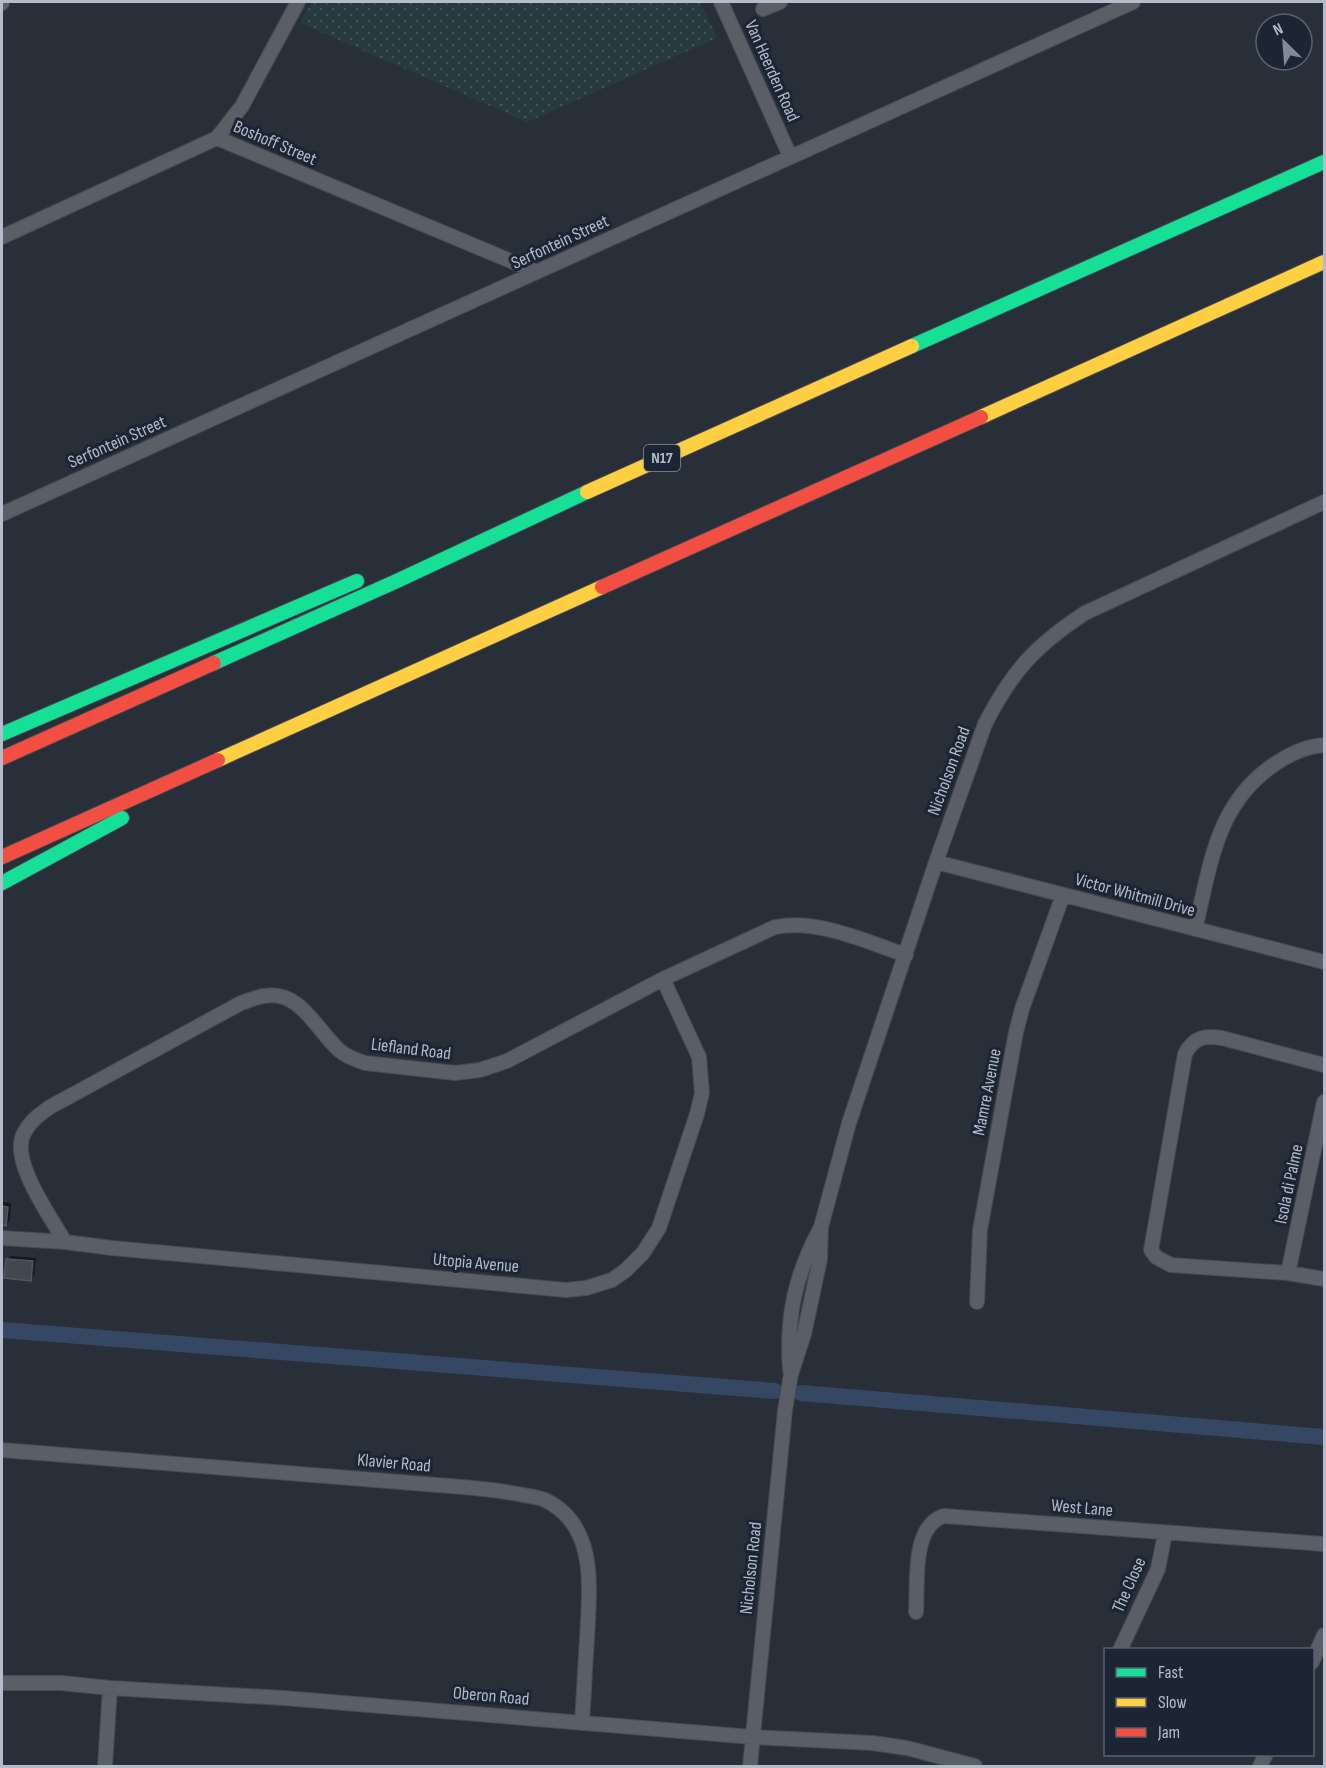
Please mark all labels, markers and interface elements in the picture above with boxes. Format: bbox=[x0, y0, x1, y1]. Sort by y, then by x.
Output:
north arrow bbox=[1254, 12, 1314, 72]
street label: Van Heerden Road bbox=[740, 17, 804, 125]
text: N bbox=[1270, 19, 1286, 40]
street label: Boshoff Street bbox=[230, 116, 320, 170]
street label: Serfontein Street bbox=[508, 210, 612, 274]
street label: Serfontein Street bbox=[65, 411, 170, 473]
road number: N17 bbox=[644, 445, 680, 471]
street label: Nicholson Road bbox=[923, 724, 975, 818]
street label: Victor Whitmill Drive bbox=[1073, 869, 1197, 921]
street label: Liefland Road bbox=[370, 1034, 452, 1064]
street label: Mamre Avenue bbox=[968, 1047, 1006, 1137]
street label: Isola di Palme bbox=[1270, 1142, 1308, 1226]
street label: Utopia Avenue bbox=[432, 1249, 520, 1277]
street label: Klavier Road bbox=[356, 1449, 432, 1477]
street label: West Lane bbox=[1050, 1495, 1114, 1521]
street label: Nicholson Road bbox=[736, 1521, 766, 1615]
street label: The Close bbox=[1108, 1554, 1150, 1616]
legend bbox=[1104, 1648, 1314, 1756]
text: Fast bbox=[1158, 1662, 1184, 1683]
street label: Oberon Road bbox=[452, 1682, 530, 1710]
text: Slow bbox=[1158, 1692, 1187, 1713]
text: Jam bbox=[1157, 1722, 1180, 1743]

